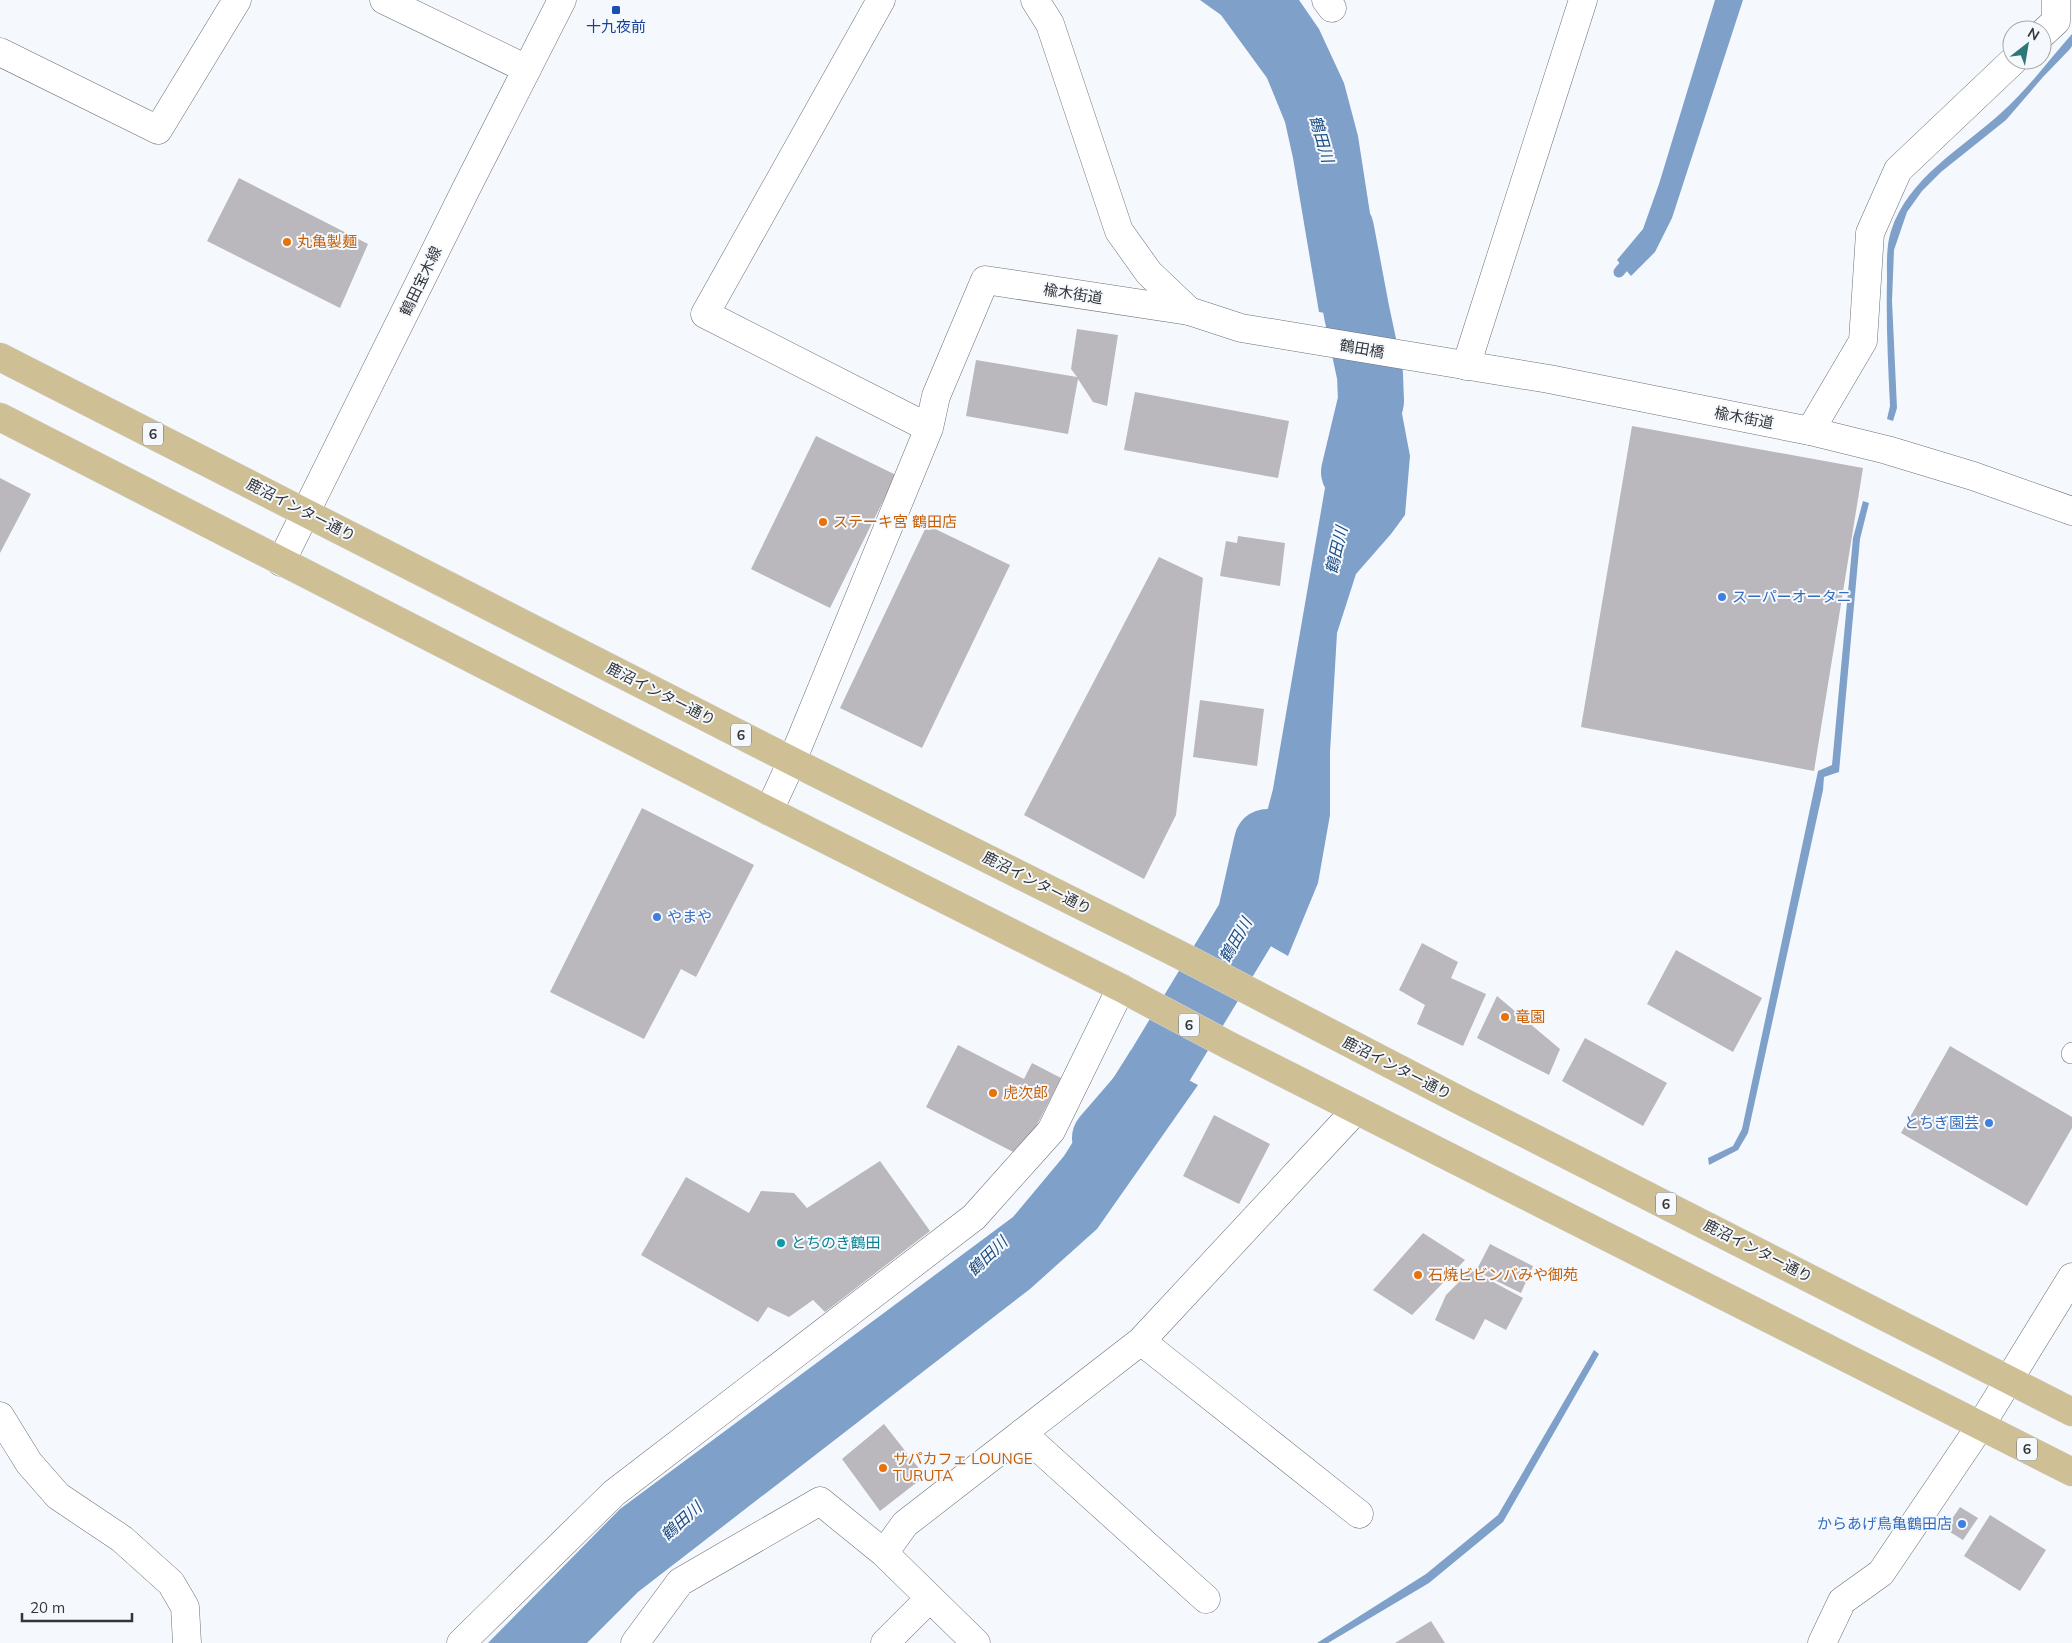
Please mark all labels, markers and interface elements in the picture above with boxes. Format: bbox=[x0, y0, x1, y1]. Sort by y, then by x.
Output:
marker: 十九夜前 bbox=[610, 4, 622, 16]
place label: 十九夜前 bbox=[586, 17, 646, 36]
north arrow bbox=[2002, 20, 2052, 70]
text: N bbox=[2025, 23, 2043, 44]
water label: 鶴田川 bbox=[1306, 113, 1339, 167]
place label: 丸亀製麺 bbox=[297, 232, 357, 251]
marker: 丸亀製麺 bbox=[281, 236, 293, 248]
street label: 鶴田宝木線 bbox=[396, 243, 446, 319]
street label: 楡木街道 bbox=[1042, 279, 1104, 308]
street label: 鶴田橋 bbox=[1338, 335, 1386, 362]
street label: 楡木街道 bbox=[1713, 402, 1775, 433]
road number: 6 bbox=[143, 422, 163, 446]
street label: 鹿沼インター通り bbox=[243, 474, 359, 545]
place label: ステーキ宮 鶴田店 bbox=[833, 512, 957, 531]
marker: ステーキ宮 鶴田店 bbox=[817, 516, 829, 528]
water label: 鶴田川 bbox=[1321, 522, 1352, 576]
place label: スーパーオータニ bbox=[1732, 587, 1852, 606]
marker: スーパーオータニ bbox=[1716, 591, 1728, 603]
street label: 鹿沼インター通り bbox=[603, 658, 719, 729]
road number: 6 bbox=[731, 724, 751, 746]
street label: 鹿沼インター通り bbox=[979, 847, 1095, 918]
place label: やまや bbox=[667, 907, 712, 926]
marker: やまや bbox=[651, 911, 663, 923]
water label: 鶴田川 bbox=[1214, 912, 1257, 966]
place label: 竜園 bbox=[1515, 1007, 1545, 1026]
marker: 竜園 bbox=[1499, 1011, 1511, 1023]
road number: 6 bbox=[1179, 1014, 1199, 1036]
street label: 鹿沼インター通り bbox=[1339, 1032, 1455, 1103]
place label: 虎次郎 bbox=[1003, 1083, 1048, 1102]
marker: 虎次郎 bbox=[987, 1087, 999, 1099]
place label: とちぎ園芸 bbox=[1904, 1113, 1979, 1132]
marker: とちぎ園芸 bbox=[1983, 1117, 1995, 1129]
road number: 6 bbox=[1656, 1192, 1676, 1216]
street label: 鹿沼インター通り bbox=[1700, 1215, 1816, 1286]
water label: 鶴田川 bbox=[963, 1231, 1013, 1280]
place label: とちのき鶴田 bbox=[791, 1233, 881, 1252]
marker: とちのき鶴田 bbox=[775, 1237, 787, 1249]
place label: 石焼ビビンバみや御苑 bbox=[1428, 1265, 1578, 1284]
marker: 石焼ビビンバみや御苑 bbox=[1412, 1269, 1424, 1281]
road number: 6 bbox=[2017, 1438, 2037, 1460]
place label: サパカフェ LOUNGE TURUTA bbox=[893, 1449, 1033, 1485]
marker: サパカフェ LOUNGE TURUTA bbox=[877, 1462, 889, 1474]
water label: 鶴田川 bbox=[656, 1496, 707, 1544]
place label: からあげ鳥亀鶴田店 bbox=[1817, 1514, 1952, 1533]
marker: からあげ鳥亀鶴田店 bbox=[1956, 1518, 1968, 1530]
scale bar bbox=[22, 1590, 132, 1622]
text: 20 m bbox=[30, 1598, 65, 1617]

